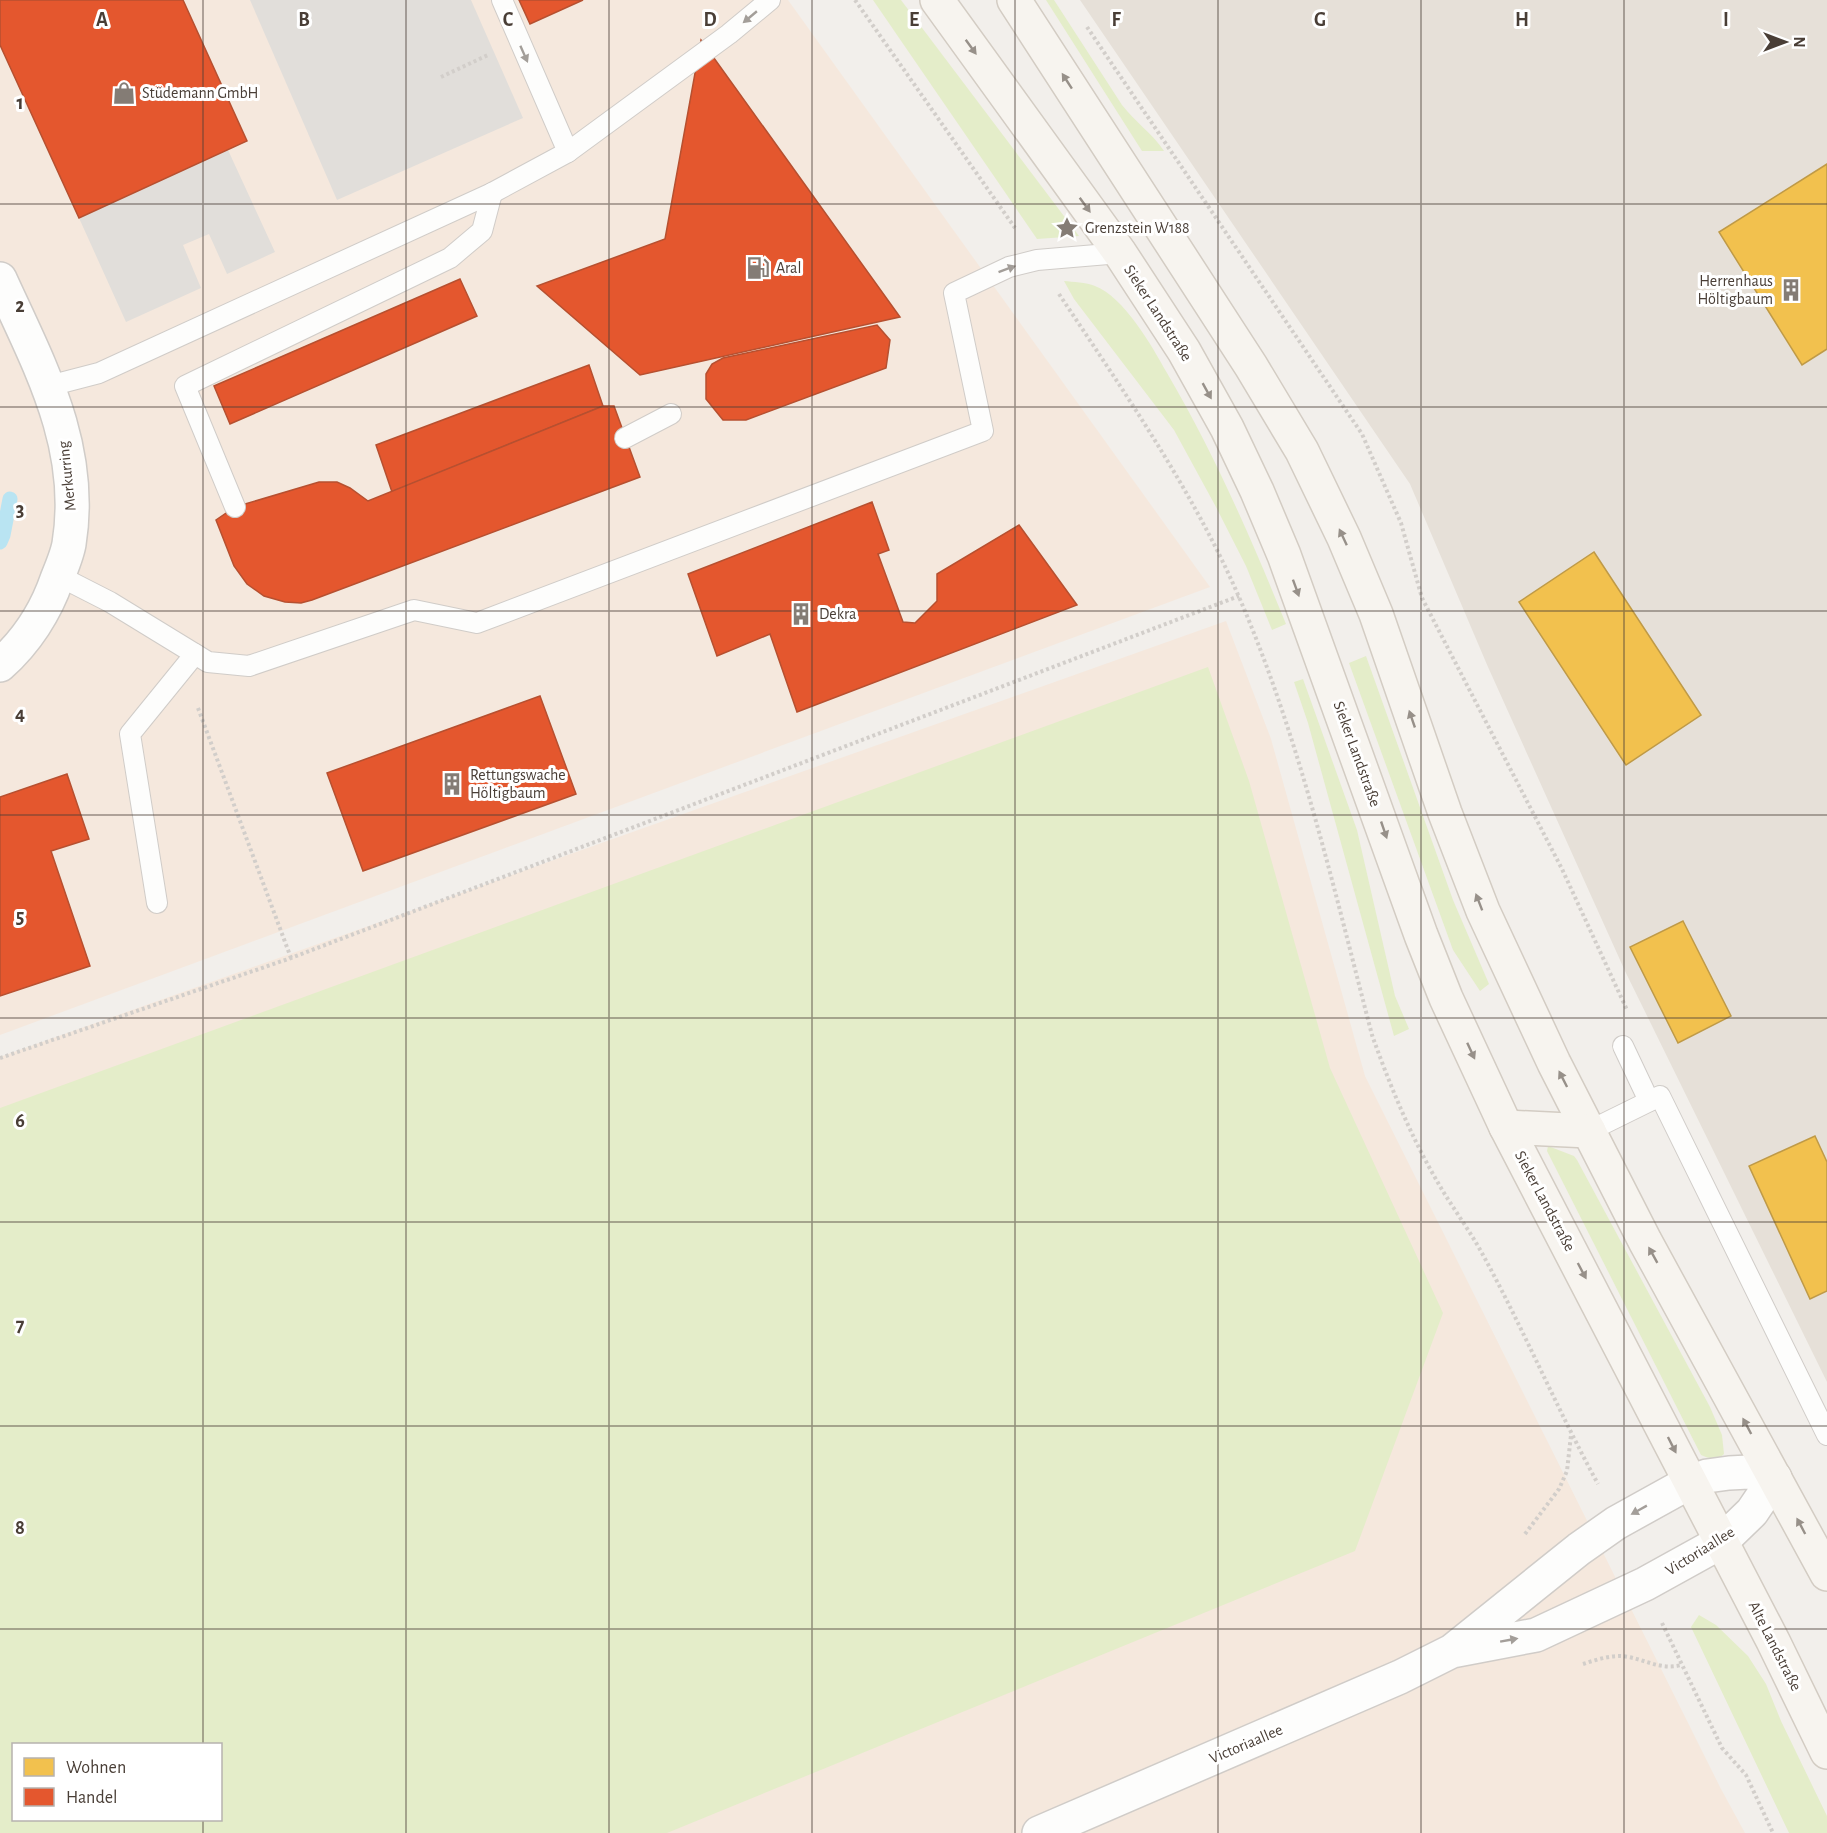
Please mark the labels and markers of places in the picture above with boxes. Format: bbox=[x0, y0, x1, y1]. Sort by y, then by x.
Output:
shop icon: Stüdemann GmbH bbox=[111, 80, 137, 106]
place label: Stüdemann GmbH bbox=[142, 85, 258, 101]
place icon: Grenzstein W188 bbox=[1054, 215, 1080, 241]
place label: Grenzstein W188 bbox=[1085, 220, 1190, 236]
fuel station icon: Aral bbox=[745, 255, 771, 281]
place label: Aral bbox=[776, 260, 801, 276]
place label: Herrenhaus Höltigbaum bbox=[1697, 273, 1773, 307]
building icon: Herrenhaus Höltigbaum bbox=[1778, 277, 1804, 303]
building icon: Dekra bbox=[788, 601, 814, 627]
place label: Dekra bbox=[819, 606, 856, 622]
place label: Rettungswache Höltigbaum bbox=[470, 767, 566, 801]
building icon: Rettungswache Höltigbaum bbox=[439, 771, 465, 797]

